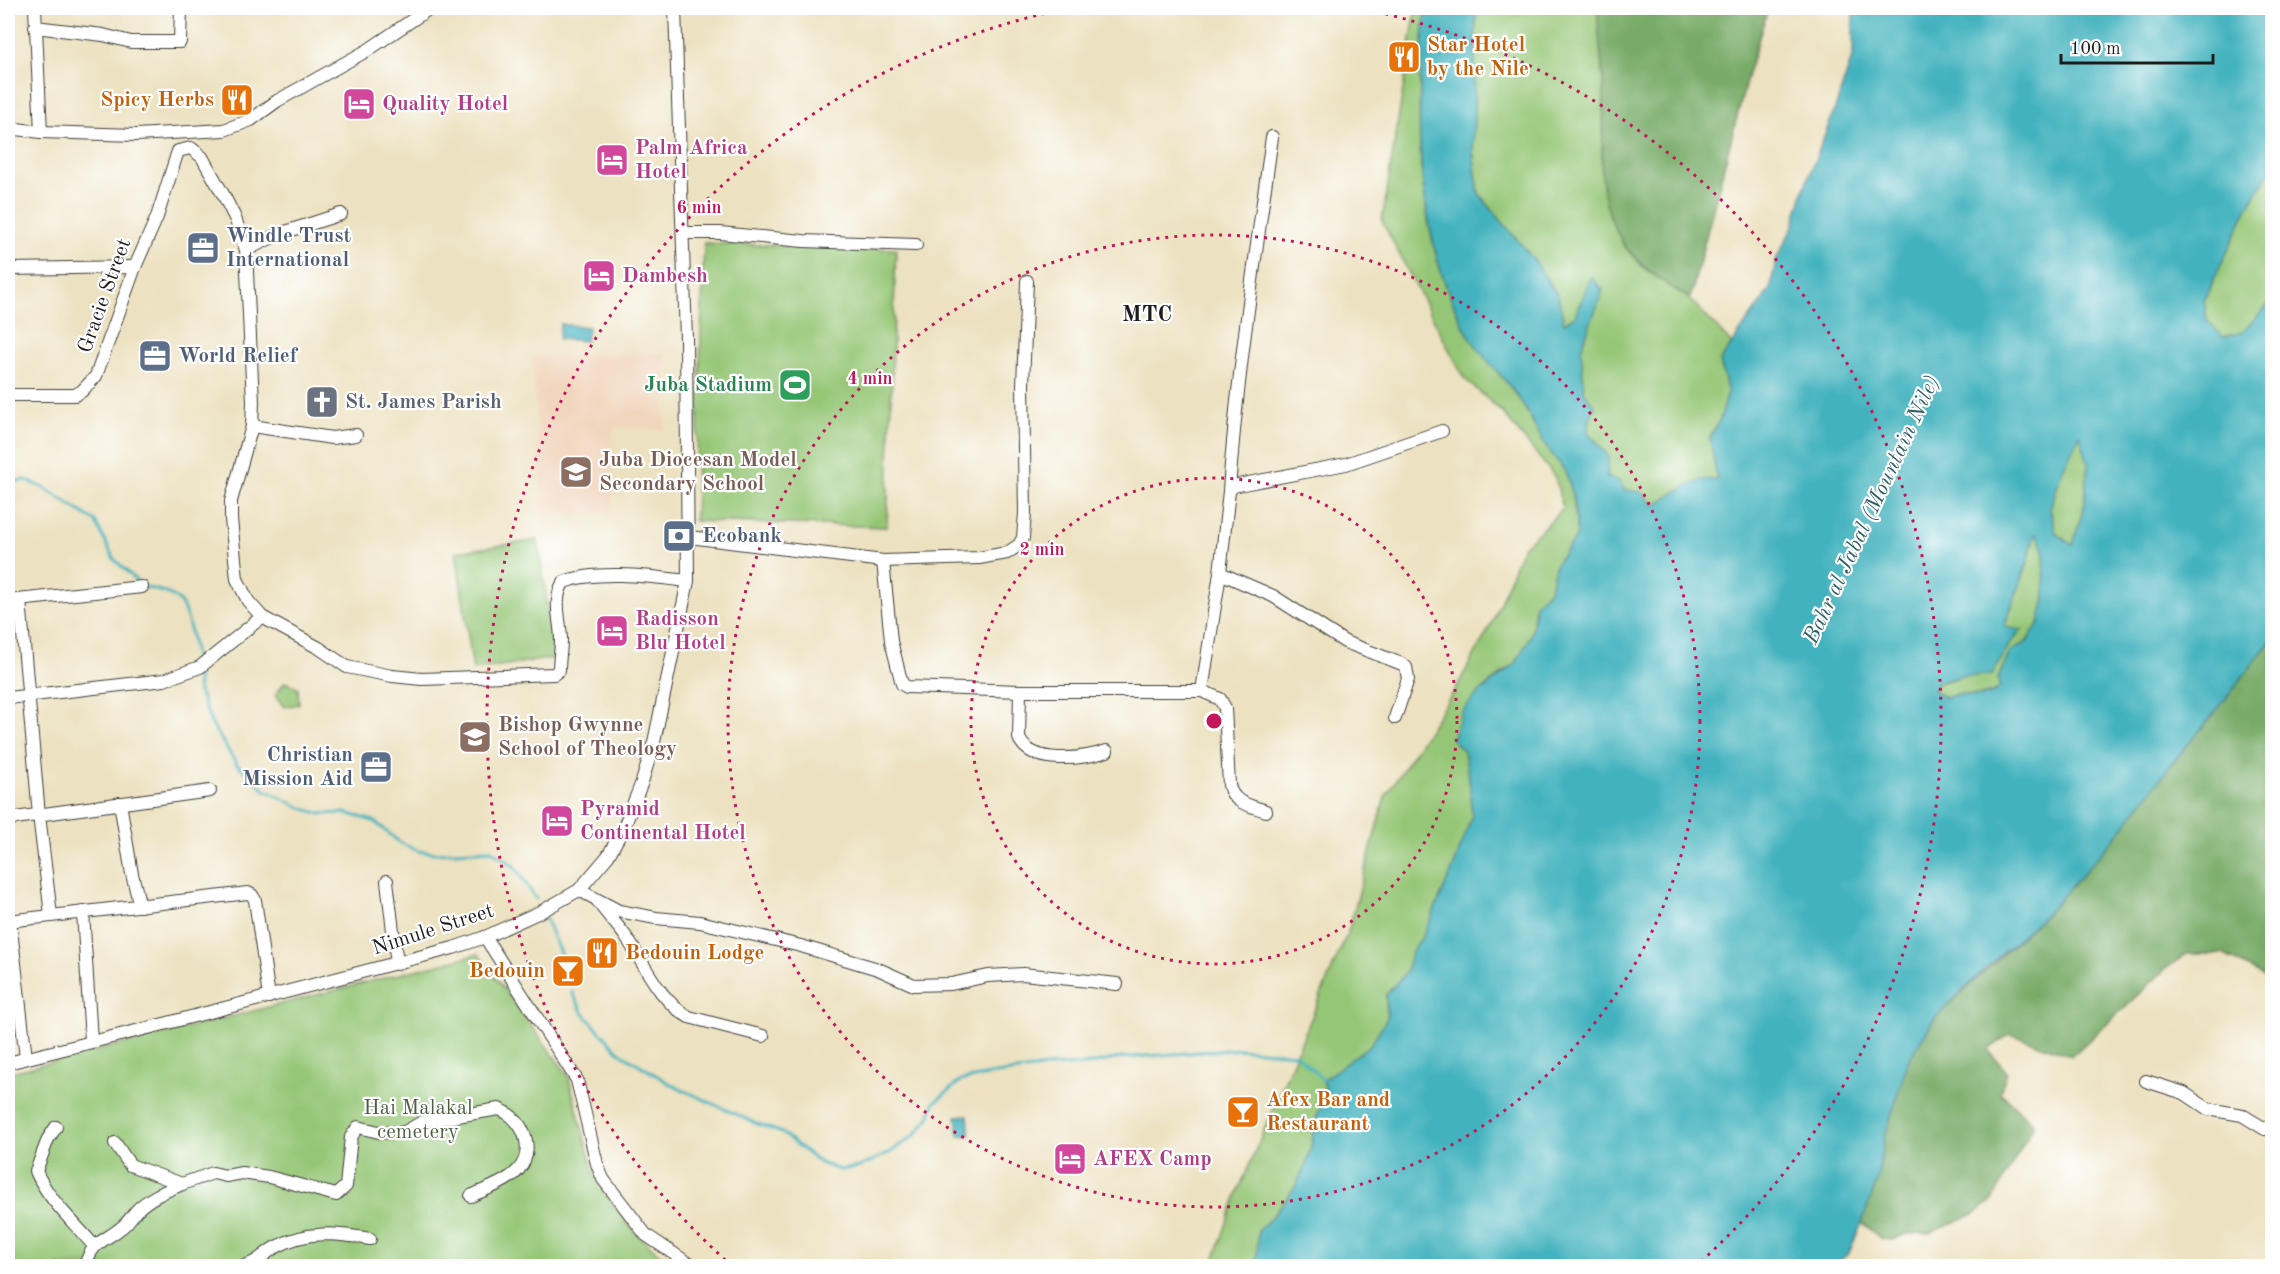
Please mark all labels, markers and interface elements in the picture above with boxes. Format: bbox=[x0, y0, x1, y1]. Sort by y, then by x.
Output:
scale bar bbox=[2061, 27, 2212, 65]
place label: Star Hotel by the Nile bbox=[1427, 35, 1529, 80]
restaurant icon: Star Hotel by the Nile bbox=[1386, 39, 1422, 75]
text: 100 m bbox=[2070, 40, 2121, 58]
restaurant icon: Spicy Herbs bbox=[219, 82, 255, 118]
hotel icon: Quality Hotel bbox=[341, 86, 377, 122]
place label: Spicy Herbs bbox=[100, 90, 214, 111]
place label: Quality Hotel bbox=[382, 94, 508, 115]
place label: Palm Africa Hotel bbox=[635, 138, 748, 183]
hotel icon: Palm Africa Hotel bbox=[594, 142, 630, 178]
text: 6 min bbox=[676, 199, 722, 217]
place label: Windle Trust International bbox=[226, 226, 351, 271]
office icon: Windle Trust International bbox=[185, 230, 221, 266]
street label: Gracie Street bbox=[75, 236, 135, 356]
hotel icon: Dambesh bbox=[581, 258, 617, 294]
place label: Dambesh bbox=[622, 266, 708, 287]
district label: MTC bbox=[1122, 304, 1172, 326]
office icon: World Relief bbox=[137, 338, 173, 374]
place label: World Relief bbox=[178, 346, 299, 367]
sports icon: Juba Stadium bbox=[777, 367, 813, 403]
text: 4 min bbox=[847, 370, 893, 388]
water label: Bahr al Jabal (Mountain Nile) bbox=[1800, 373, 1944, 648]
place label: Juba Stadium bbox=[644, 375, 772, 396]
church icon: St. James Parish bbox=[304, 384, 340, 420]
place label: St. James Parish bbox=[345, 392, 502, 413]
place label: Juba Diocesan Model Secondary School bbox=[599, 450, 797, 495]
school or university icon: Juba Diocesan Model Secondary School bbox=[558, 454, 594, 490]
bank icon: Ecobank bbox=[661, 518, 697, 554]
place label: Ecobank bbox=[702, 526, 782, 547]
text: 2 min bbox=[1019, 541, 1065, 559]
place label: Radisson Blu Hotel bbox=[635, 609, 726, 654]
hotel icon: Radisson Blu Hotel bbox=[594, 613, 630, 649]
centre of rings bbox=[1204, 711, 1224, 731]
place label: Bishop Gwynne School of Theology bbox=[498, 715, 677, 760]
school or university icon: Bishop Gwynne School of Theology bbox=[457, 719, 493, 755]
place label: Christian Mission Aid bbox=[242, 745, 353, 790]
office icon: Christian Mission Aid bbox=[358, 749, 394, 785]
place label: Pyramid Continental Hotel bbox=[580, 799, 746, 844]
hotel icon: Pyramid Continental Hotel bbox=[539, 803, 575, 839]
street label: Nimule Street bbox=[370, 900, 496, 960]
restaurant icon: Bedouin Lodge bbox=[584, 935, 620, 971]
place label: Bedouin Lodge bbox=[625, 943, 765, 964]
bar icon: Bedouin bbox=[550, 953, 586, 989]
place label: Bedouin bbox=[469, 961, 545, 982]
place label: Afex Bar and Restaurant bbox=[1266, 1090, 1390, 1135]
bar icon: Afex Bar and Restaurant bbox=[1225, 1094, 1261, 1130]
park label: Hai Malakal cemetery bbox=[363, 1098, 473, 1143]
hotel icon: AFEX Camp bbox=[1052, 1141, 1088, 1177]
place label: AFEX Camp bbox=[1093, 1149, 1212, 1170]

